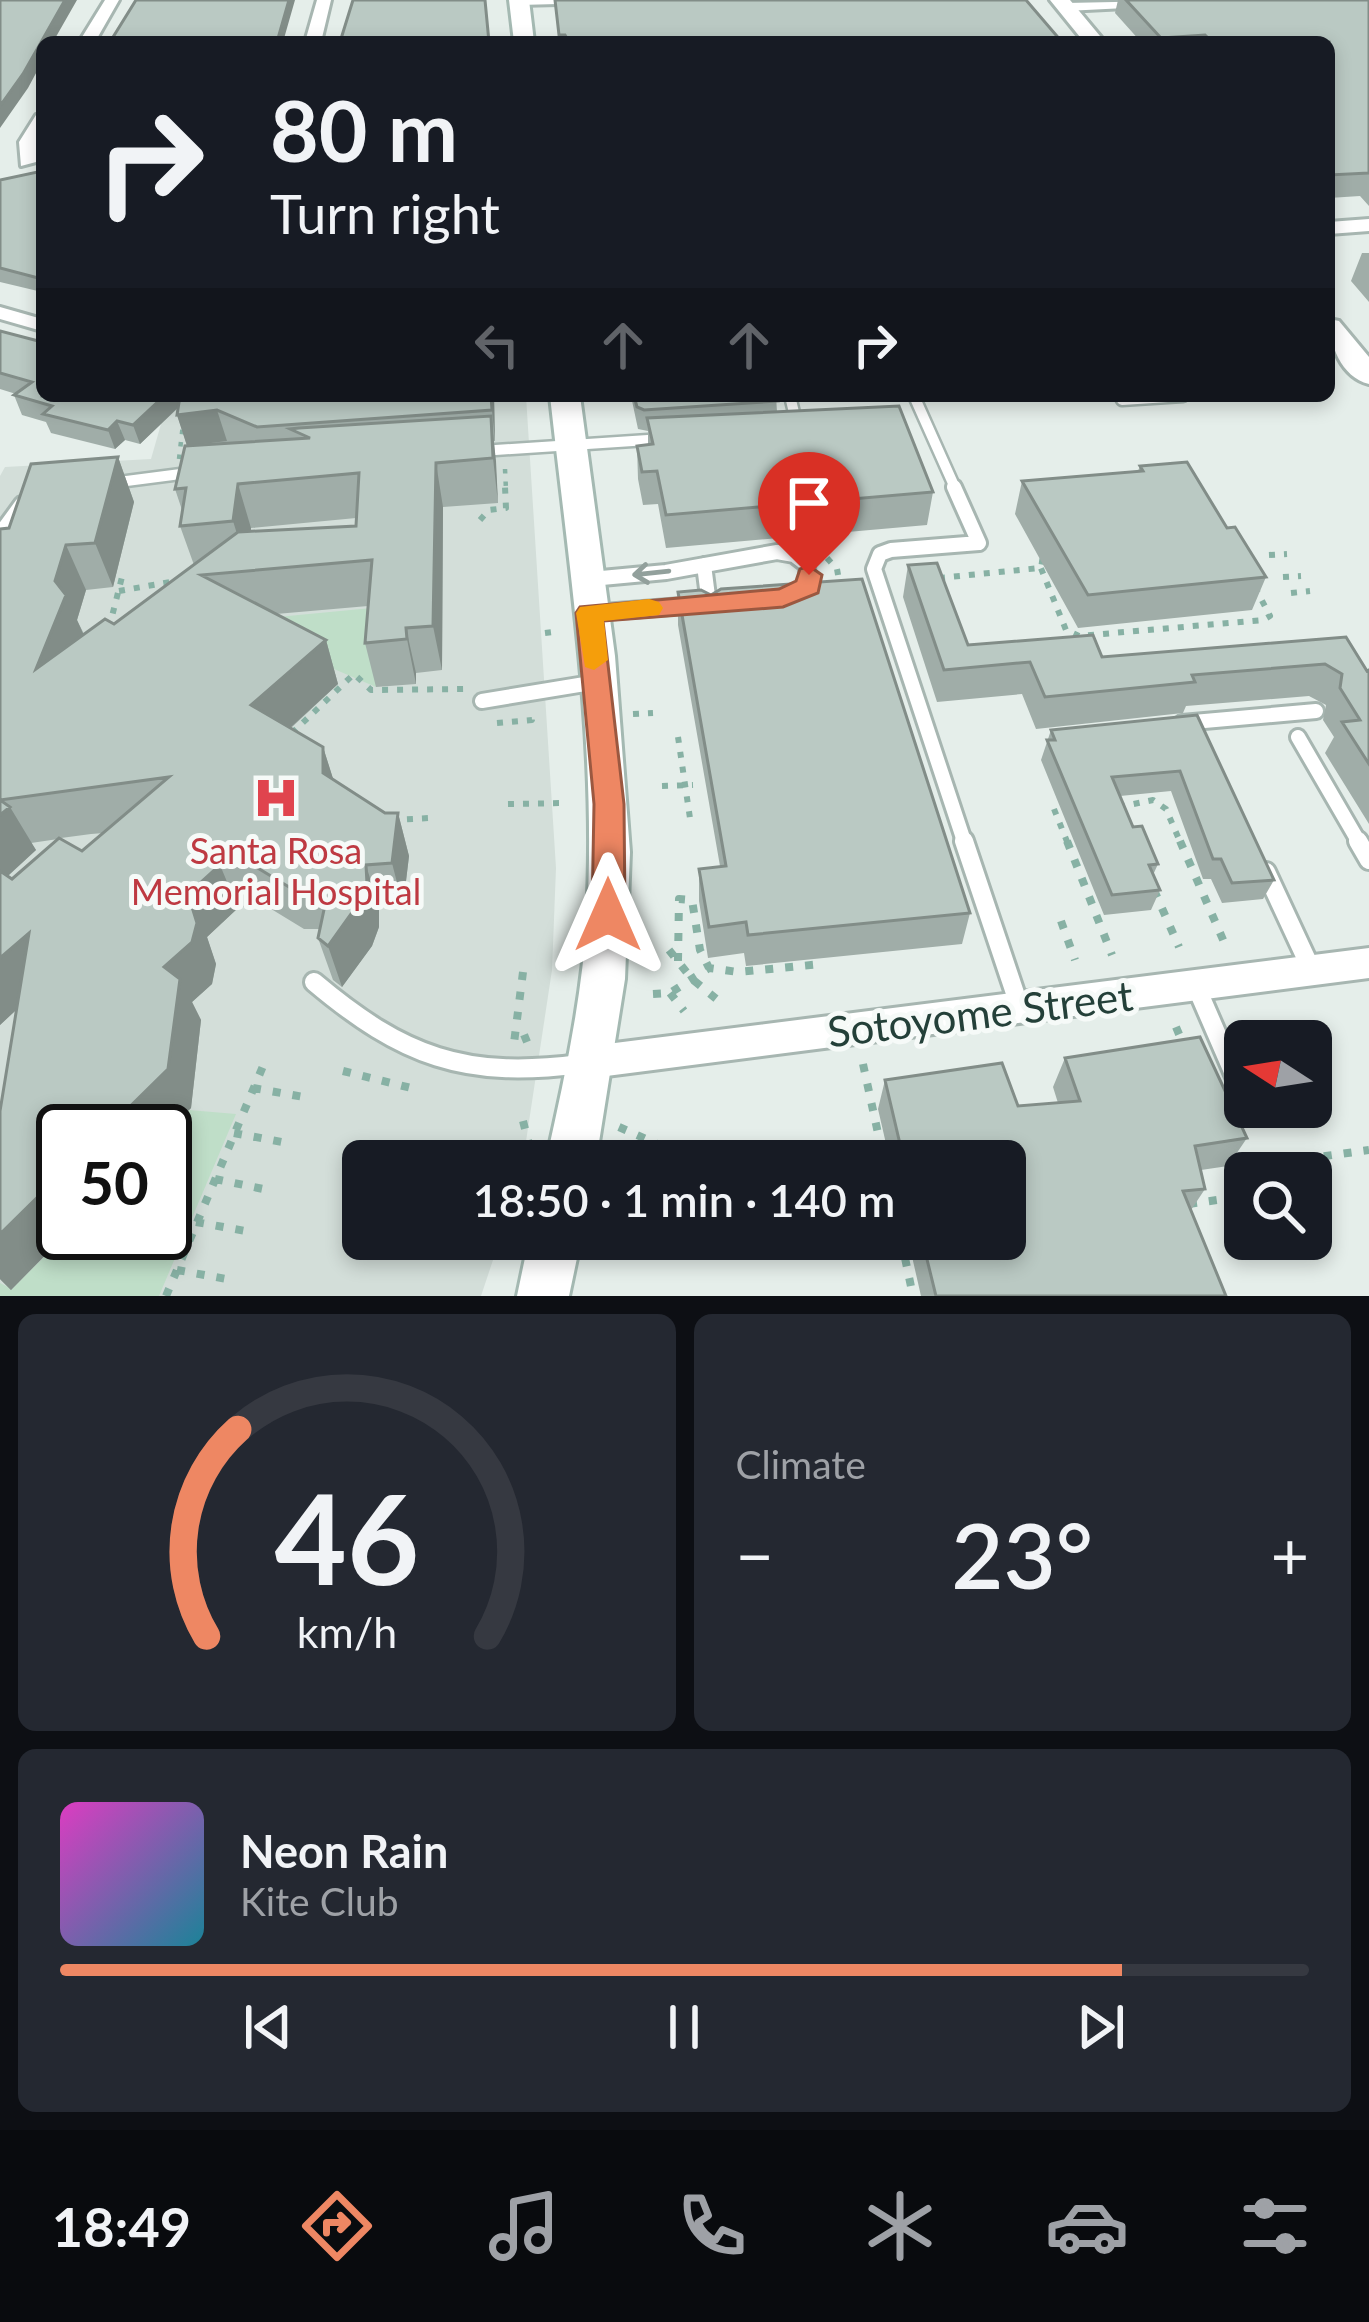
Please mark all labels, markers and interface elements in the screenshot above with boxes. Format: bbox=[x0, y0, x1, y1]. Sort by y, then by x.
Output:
text: 80 m bbox=[270, 79, 458, 180]
icon: right bbox=[72, 84, 228, 240]
text: Turn right bbox=[270, 181, 500, 246]
icon: left bbox=[464, 312, 530, 378]
icon: ahead bbox=[590, 312, 656, 378]
icon: ahead bbox=[716, 312, 782, 378]
icon: right bbox=[842, 312, 908, 378]
pin bbox=[758, 452, 860, 575]
icon: arrive bbox=[776, 470, 842, 536]
one-way arrow bbox=[632, 562, 671, 585]
hospital icon: Santa Rosa Memorial Hospital bbox=[251, 773, 301, 823]
place label: Santa Rosa Memorial Hospital bbox=[131, 828, 421, 913]
position arrow bbox=[545, 852, 671, 978]
street label: Sotoyome Street bbox=[825, 969, 1135, 1057]
north arrow bbox=[1224, 1020, 1332, 1128]
map controls bbox=[1224, 1020, 1332, 1260]
speed limit sign: 50 bbox=[36, 1104, 192, 1260]
button: search bbox=[1224, 1152, 1332, 1260]
text: 18:50 · 1 min · 140 m bbox=[473, 1173, 895, 1227]
text: Climate bbox=[736, 1441, 866, 1487]
text: 46 bbox=[274, 1462, 419, 1612]
text: 23° bbox=[951, 1500, 1093, 1608]
text: − bbox=[736, 1515, 774, 1594]
text: + bbox=[1271, 1515, 1309, 1594]
text: km/h bbox=[297, 1605, 397, 1656]
text: Neon Rain bbox=[240, 1824, 448, 1878]
text: Kite Club bbox=[240, 1878, 399, 1924]
icon: previous bbox=[235, 1994, 301, 2060]
icon: pause bbox=[651, 1994, 717, 2060]
icon: next bbox=[1068, 1994, 1134, 2060]
icon: directions bbox=[295, 2184, 379, 2268]
icon: music bbox=[482, 2184, 566, 2268]
icon: phone bbox=[670, 2184, 754, 2268]
icon: climate bbox=[858, 2184, 942, 2268]
icon: car bbox=[1045, 2184, 1129, 2268]
icon: filters bbox=[1233, 2184, 1317, 2268]
text: 18:49 bbox=[52, 2194, 191, 2259]

